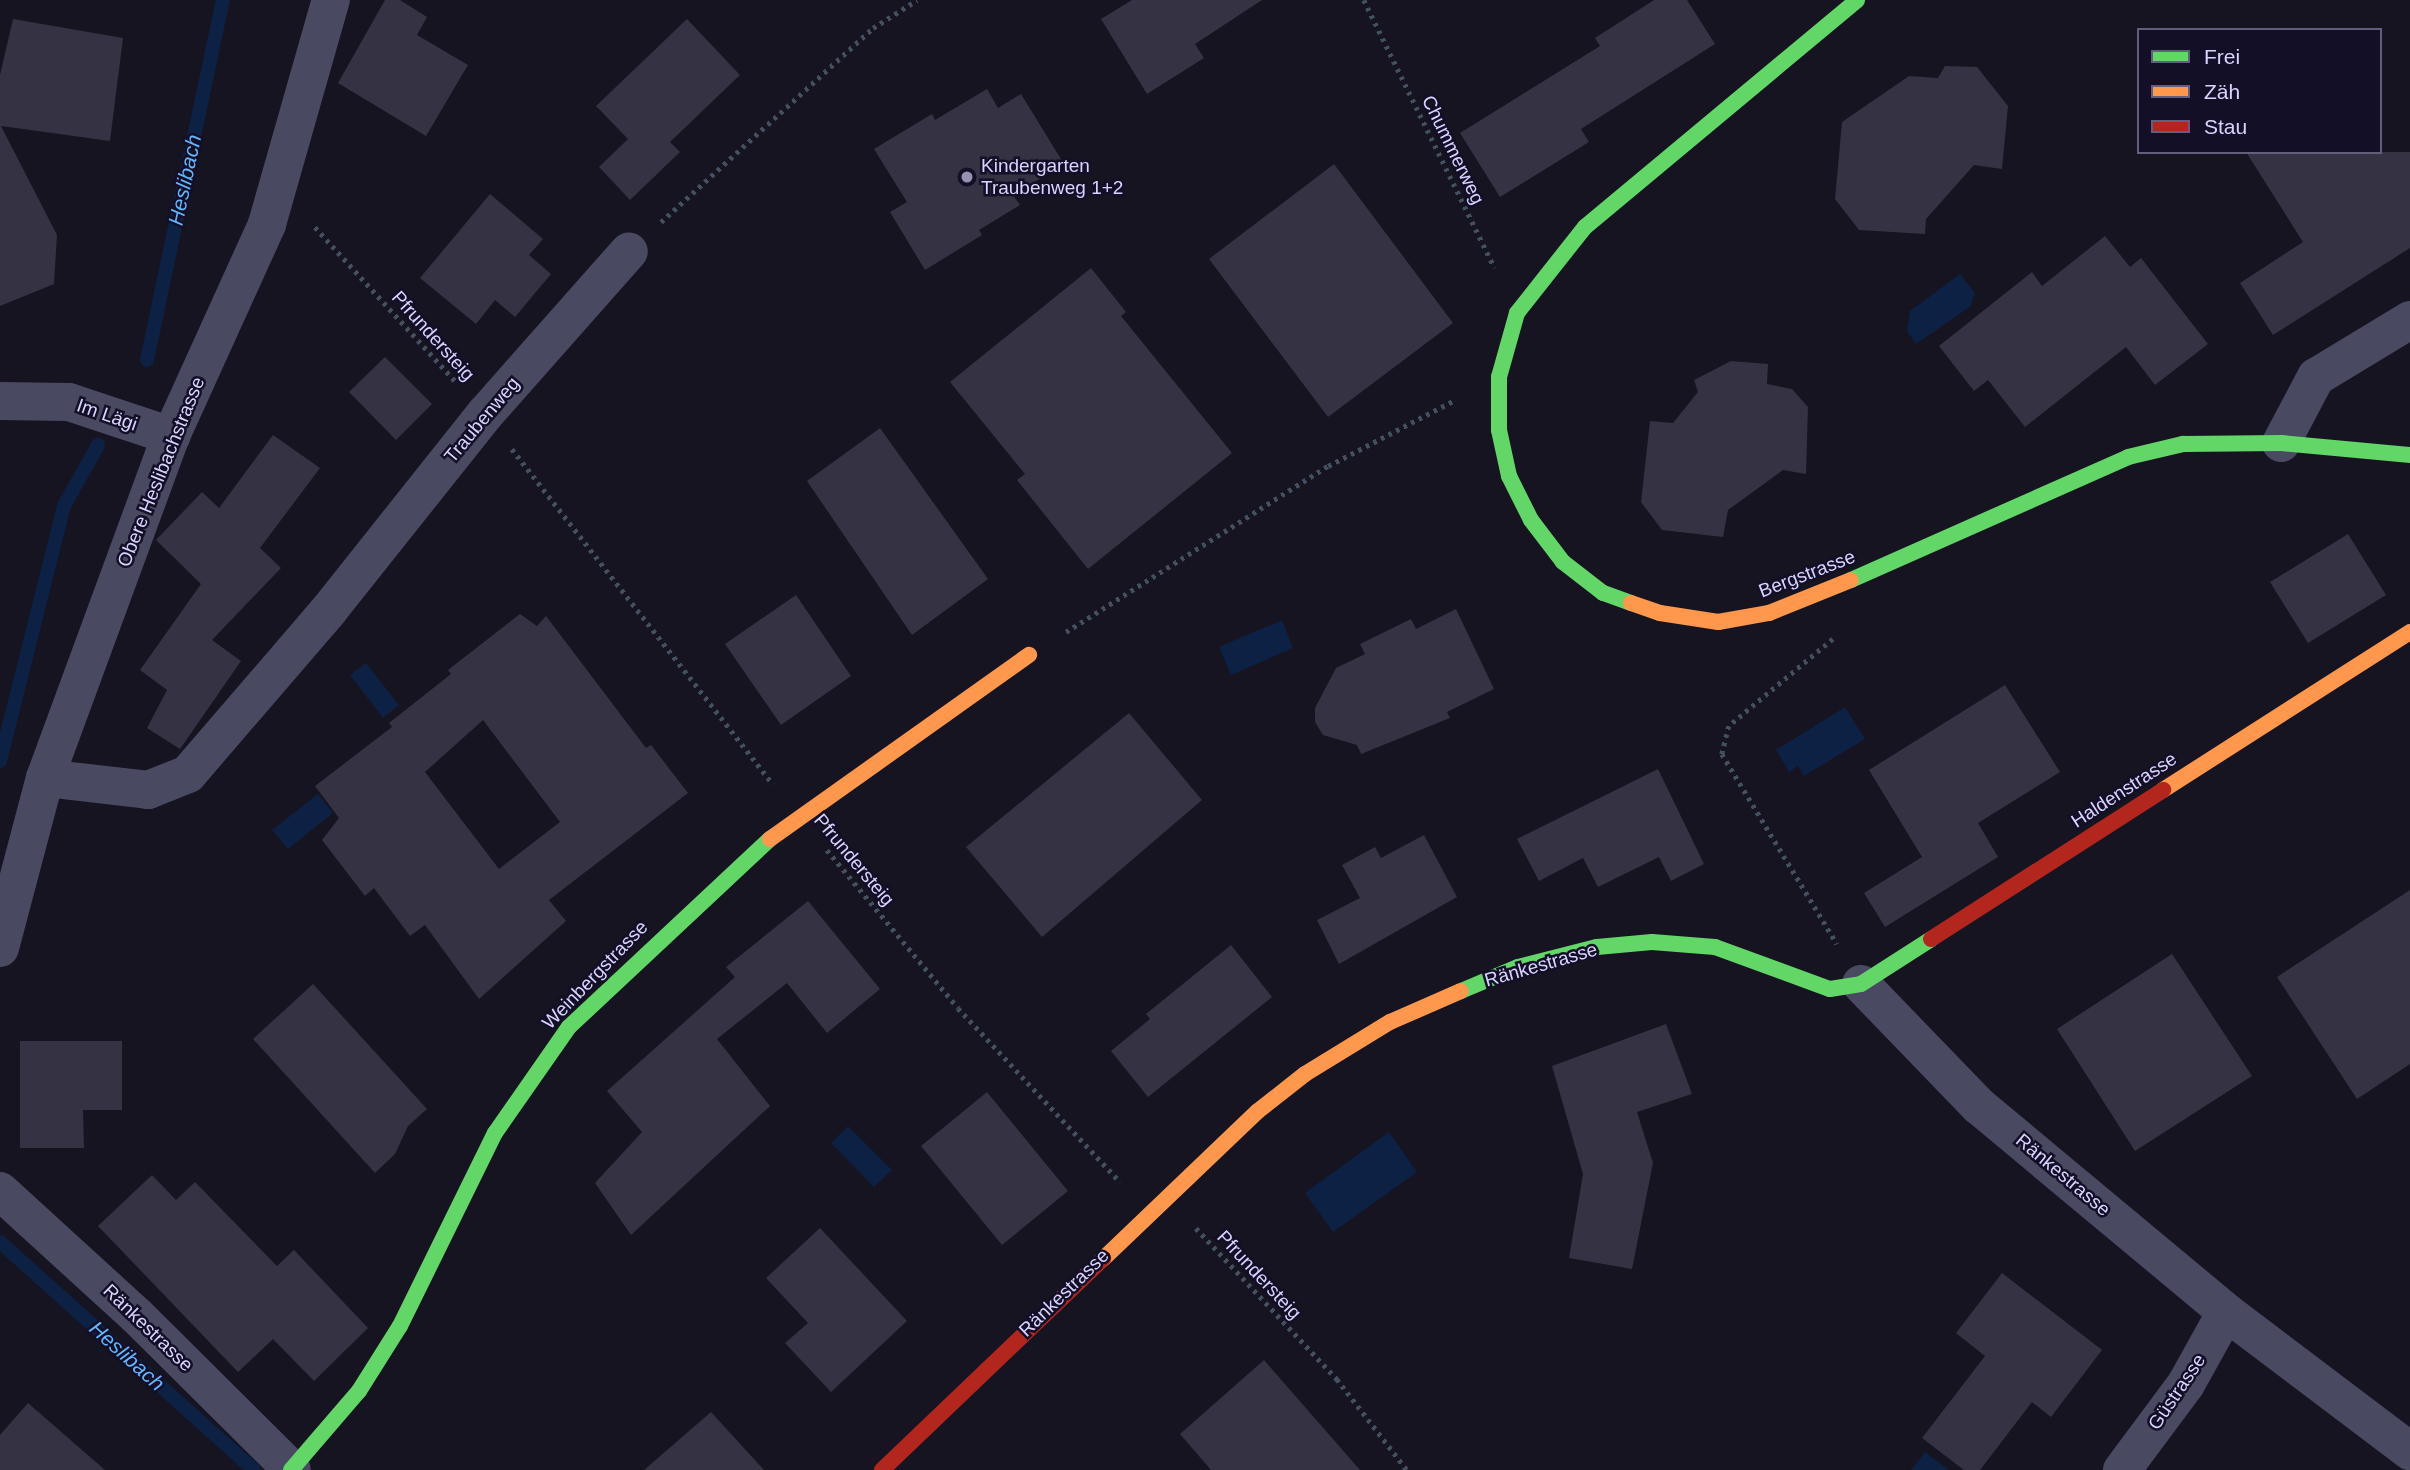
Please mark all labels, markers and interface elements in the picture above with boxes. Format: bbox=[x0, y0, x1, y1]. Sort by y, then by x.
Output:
legend bbox=[2137, 28, 2382, 154]
text: Frei bbox=[2204, 45, 2240, 68]
text: Zäh bbox=[2204, 80, 2240, 103]
street label: Chummerweg bbox=[1417, 92, 1489, 208]
text: Stau bbox=[2204, 115, 2247, 138]
water label: Heslibach bbox=[163, 132, 207, 228]
place label: Kindergarten Traubenweg 1+2 bbox=[981, 155, 1123, 199]
marker: Kindergarten Traubenweg 1+2 bbox=[959, 169, 975, 185]
street label: Pfrundersteig bbox=[387, 286, 479, 386]
street label: Traubenweg bbox=[440, 372, 524, 468]
street label: Obere Heslibachstrasse bbox=[112, 374, 210, 570]
street label: Im Lägi bbox=[74, 394, 140, 436]
street label: Bergstrasse bbox=[1756, 545, 1858, 603]
street label: Haldenstrasse bbox=[2067, 747, 2181, 833]
street label: Pfrundersteig bbox=[809, 809, 899, 911]
street label: Weinbergstrasse bbox=[537, 916, 653, 1034]
street label: Ränkestrasse bbox=[1482, 938, 1600, 992]
street label: Ränkestrasse bbox=[2011, 1129, 2115, 1221]
street label: Pfrundersteig bbox=[1212, 1226, 1306, 1324]
street label: Ränkestrasse bbox=[1014, 1244, 1114, 1342]
street label: Ränkestrasse bbox=[98, 1279, 198, 1377]
water label: Heslibach bbox=[84, 1316, 170, 1396]
street label: Güstrasse bbox=[2143, 1350, 2211, 1434]

